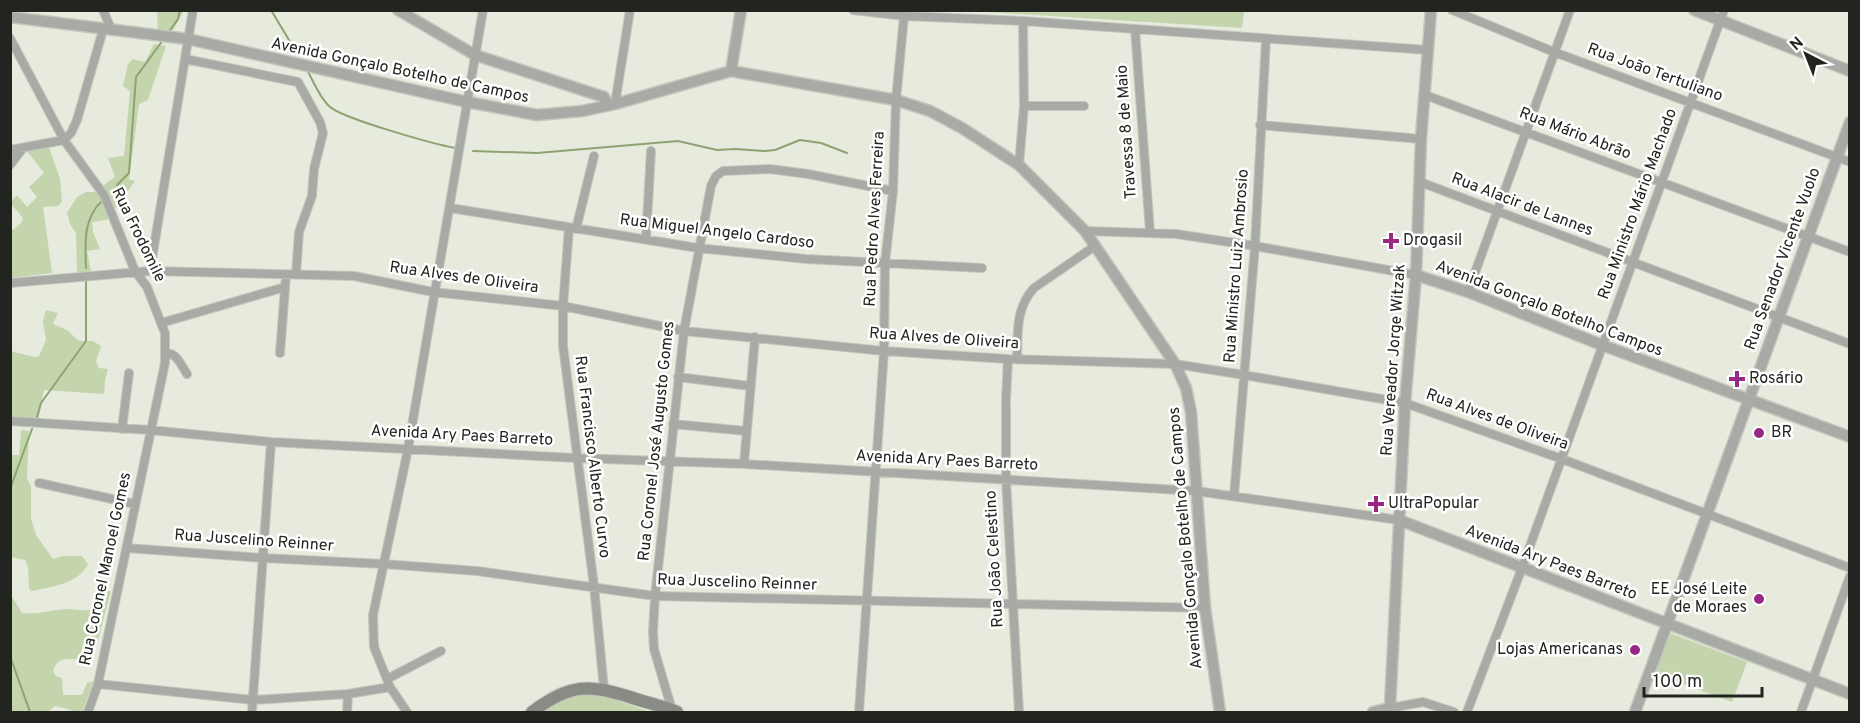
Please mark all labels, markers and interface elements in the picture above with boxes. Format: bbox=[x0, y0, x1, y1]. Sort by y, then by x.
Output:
north arrow bbox=[1776, 24, 1836, 84]
text: N bbox=[1786, 33, 1808, 56]
street label: Avenida Gonçalo Botelho de Campos bbox=[269, 34, 531, 108]
street label: Rua João Tertuliano bbox=[1585, 39, 1726, 107]
street label: Travessa 8 de Maio bbox=[1112, 64, 1142, 200]
street label: Rua Mário Abrão bbox=[1516, 103, 1634, 165]
street label: Rua Ministro Mário Machado bbox=[1594, 106, 1682, 302]
street label: Rua Pedro Alves Ferreira bbox=[860, 131, 890, 307]
street label: Rua Senador Vicente Vuolo bbox=[1741, 165, 1825, 353]
street label: Rua Ministro Luiz Ambrosio bbox=[1220, 168, 1254, 364]
street label: Rua Alacir de Lannes bbox=[1448, 169, 1596, 241]
street label: Rua Frodomile bbox=[106, 184, 170, 286]
street label: Rua Miguel Angelo Cardoso bbox=[619, 210, 815, 254]
place label: Drogasil bbox=[1403, 231, 1462, 251]
marker: Drogasil bbox=[1384, 234, 1398, 248]
street label: Avenida Gonçalo Botelho Campos bbox=[1433, 256, 1665, 362]
street label: Rua Alves de Oliveira bbox=[388, 258, 540, 298]
street label: Rua Vereador Jorge Witzak bbox=[1377, 263, 1411, 457]
street label: Rua Coronel José Augusto Gomes bbox=[634, 320, 680, 562]
street label: Rua Alves de Oliveira bbox=[868, 324, 1020, 354]
street label: Rua Francisco Alberto Curvo bbox=[570, 355, 614, 559]
place label: Rosário bbox=[1749, 369, 1803, 389]
marker: Rosário bbox=[1730, 372, 1744, 386]
street label: Rua Alves de Oliveira bbox=[1423, 385, 1571, 455]
street label: Avenida Gonçalo Botelho de Campos bbox=[1165, 406, 1207, 670]
street label: Avenida Ary Paes Barreto bbox=[370, 421, 554, 451]
place label: BR bbox=[1771, 423, 1792, 443]
marker: BR bbox=[1752, 426, 1766, 440]
street label: Avenida Ary Paes Barreto bbox=[855, 446, 1039, 476]
street label: Rua Coronel Manoel Gomes bbox=[76, 471, 136, 667]
street label: Rua João Celestino bbox=[981, 490, 1009, 628]
place label: UltraPopular bbox=[1388, 494, 1479, 514]
marker: UltraPopular bbox=[1369, 497, 1383, 511]
street label: Avenida Ary Paes Barreto bbox=[1462, 521, 1640, 605]
street label: Rua Juscelino Reinner bbox=[173, 525, 335, 557]
street label: Rua Juscelino Reinner bbox=[657, 570, 817, 596]
place label: EE José Leite de Moraes bbox=[1651, 580, 1747, 618]
marker: EE José Leite de Moraes bbox=[1752, 592, 1766, 606]
place label: Lojas Americanas bbox=[1497, 640, 1623, 660]
marker: Lojas Americanas bbox=[1628, 643, 1642, 657]
scale bar bbox=[1644, 660, 1762, 698]
text: 100 m bbox=[1653, 671, 1702, 694]

